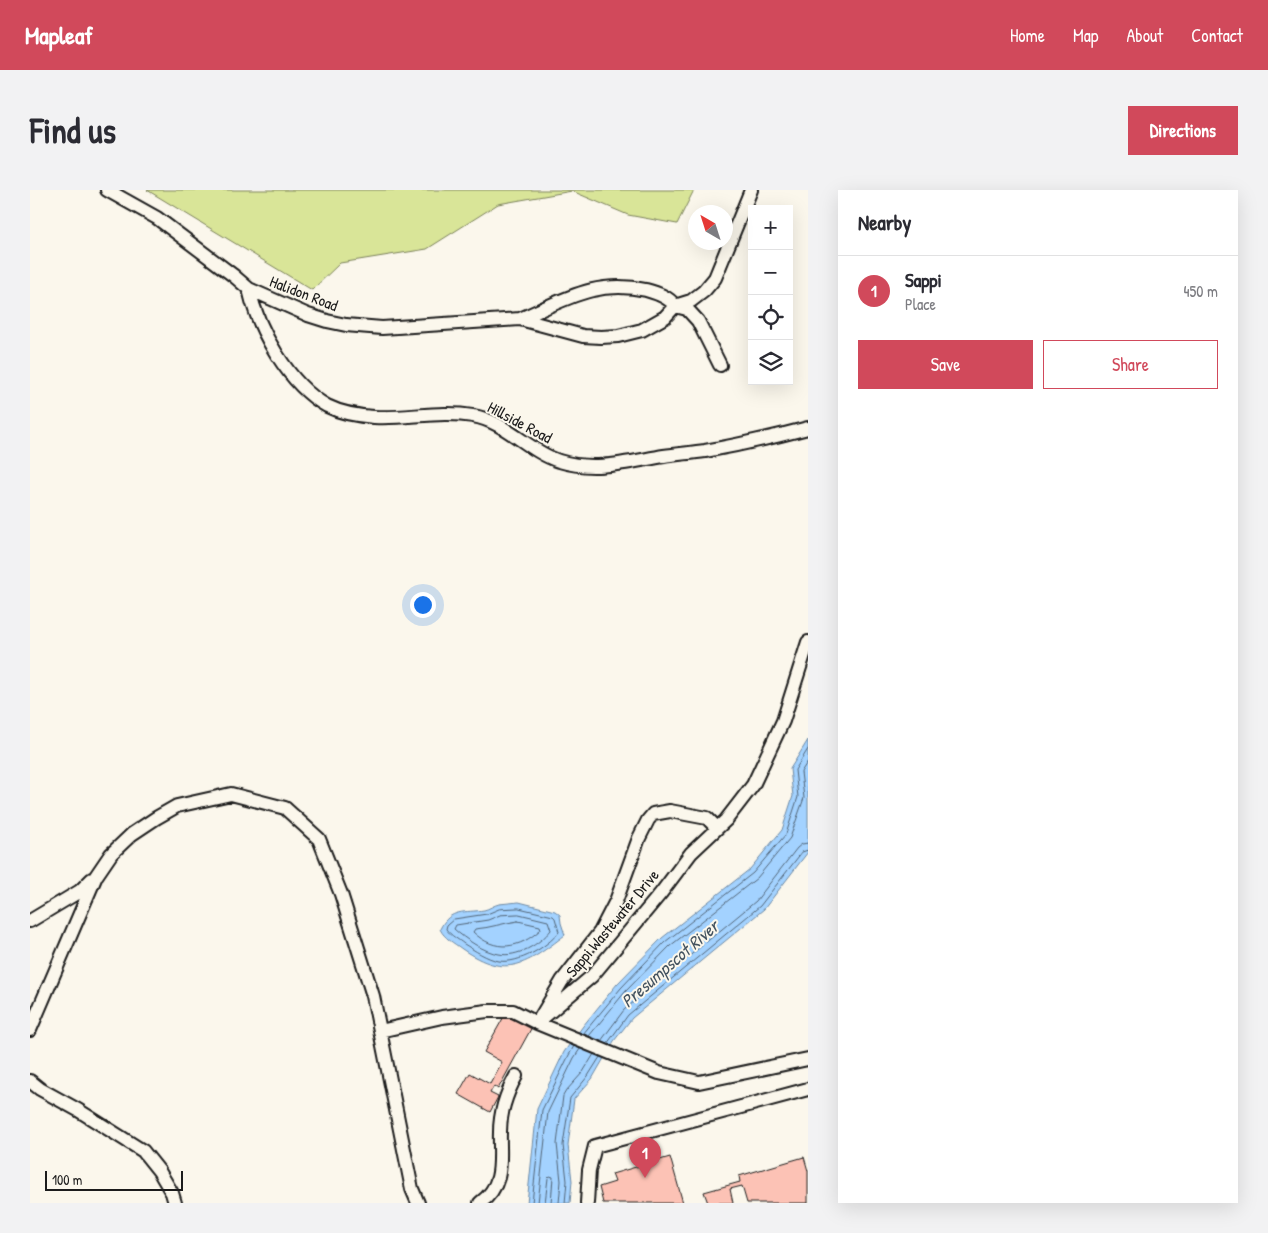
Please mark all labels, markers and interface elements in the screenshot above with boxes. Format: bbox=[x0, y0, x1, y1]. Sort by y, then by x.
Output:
text: Mapleaf bbox=[25, 19, 93, 51]
text: Home bbox=[1010, 23, 1045, 48]
text: Map bbox=[1073, 23, 1098, 48]
text: About bbox=[1126, 23, 1163, 48]
text: Contact bbox=[1191, 23, 1243, 48]
button: Directions bbox=[1128, 106, 1238, 155]
text: Find us bbox=[30, 107, 116, 154]
north arrow bbox=[688, 205, 733, 250]
map controls bbox=[748, 205, 793, 385]
button: + bbox=[748, 205, 793, 250]
text: Nearby bbox=[858, 208, 911, 237]
button: − bbox=[748, 250, 793, 295]
text: Sappi bbox=[905, 267, 942, 293]
street label: Halidon Road bbox=[267, 270, 341, 316]
text: 1 bbox=[871, 280, 877, 302]
text: 450 m bbox=[1184, 280, 1218, 302]
text: Place bbox=[905, 293, 936, 315]
button: locate bbox=[748, 295, 793, 340]
button: layers bbox=[748, 340, 793, 385]
button: Save bbox=[858, 340, 1033, 389]
button: Share bbox=[1043, 340, 1218, 389]
street label: Hillside Road bbox=[484, 396, 556, 448]
your location bbox=[410, 592, 436, 618]
street label: Sappi Wastewater Drive bbox=[560, 864, 664, 981]
water label: Presumpscot River bbox=[615, 913, 725, 1013]
pin: 1 bbox=[629, 1137, 661, 1178]
scale bar bbox=[45, 1168, 182, 1191]
text: 100 m bbox=[52, 1170, 82, 1189]

